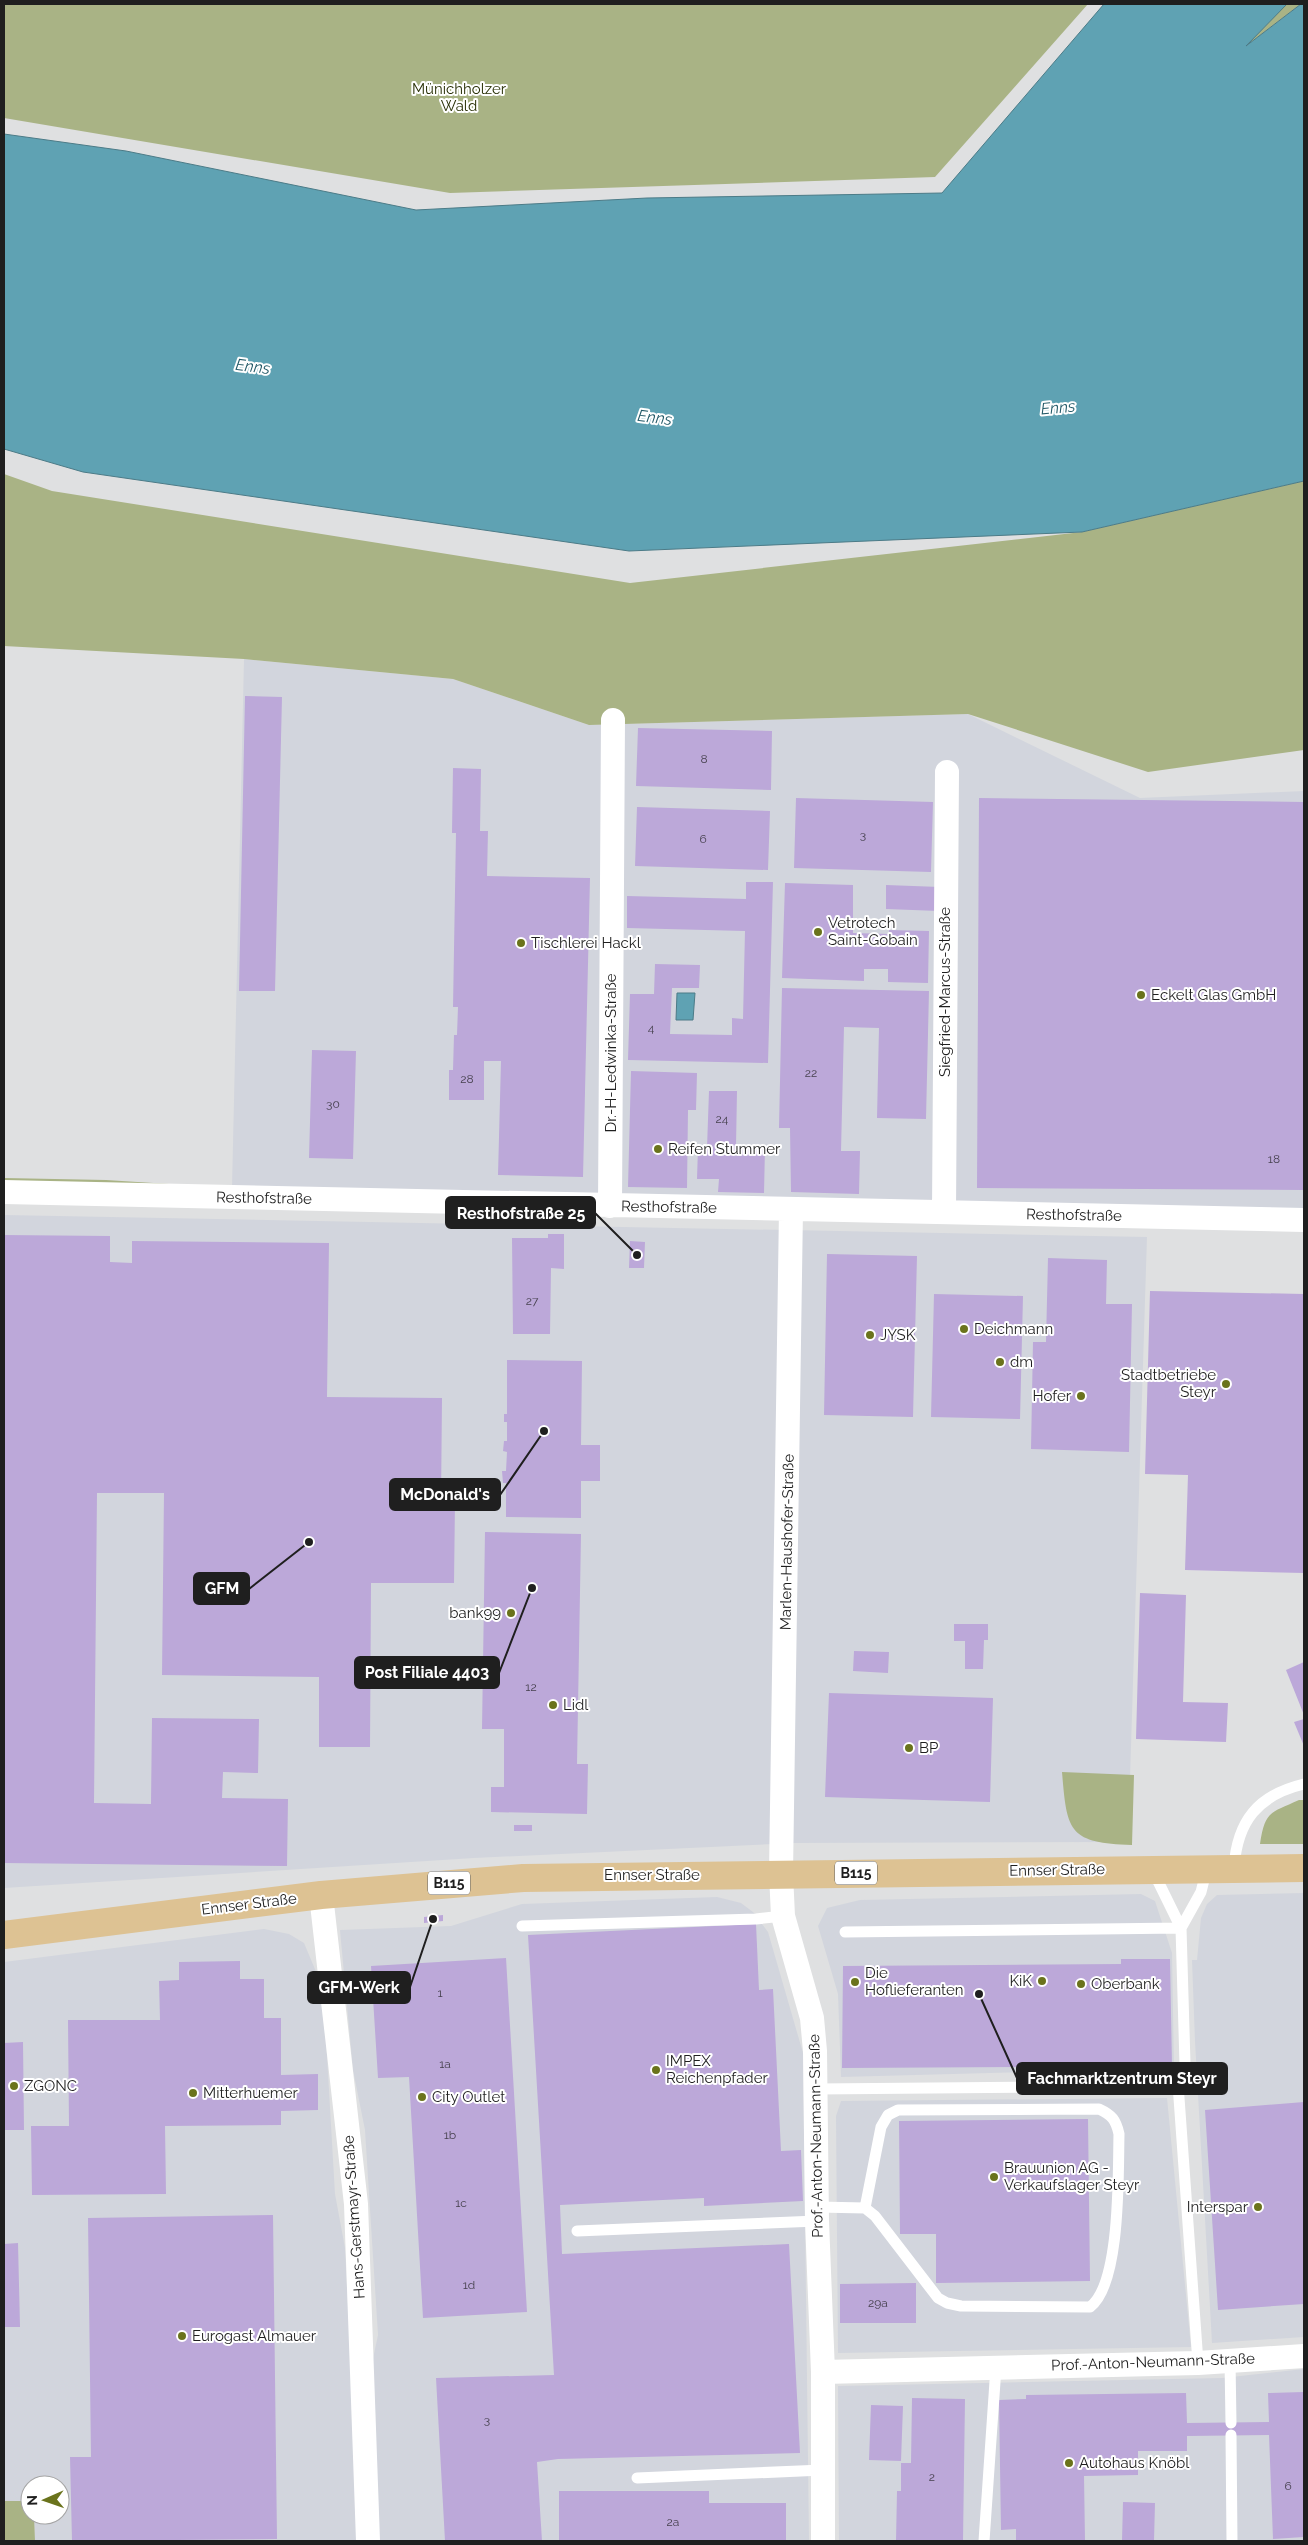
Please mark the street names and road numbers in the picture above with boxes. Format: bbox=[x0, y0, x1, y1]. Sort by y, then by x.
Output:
street label: Siegfried-Marcus-Straße bbox=[936, 907, 954, 1077]
street label: Dr.-H-Ledwinka-Straße bbox=[602, 973, 620, 1132]
street label: Resthofstraße bbox=[216, 1188, 312, 1208]
street label: Resthofstraße bbox=[621, 1197, 717, 1217]
street label: Resthofstraße bbox=[1026, 1205, 1122, 1225]
street label: Marlen-Haushofer-Straße bbox=[776, 1453, 798, 1630]
street label: Ennser Straße bbox=[1009, 1860, 1105, 1880]
road number: B115 bbox=[835, 1862, 877, 1885]
street label: Ennser Straße bbox=[604, 1866, 700, 1884]
road number: B115 bbox=[428, 1872, 470, 1895]
street label: Ennser Straße bbox=[200, 1889, 298, 1919]
street label: Prof.-Anton-Neumann-Straße bbox=[805, 2034, 827, 2238]
street label: Hans-Gerstmayr-Straße bbox=[339, 2134, 369, 2299]
street label: Prof.-Anton-Neumann-Straße bbox=[1051, 2349, 1255, 2375]

